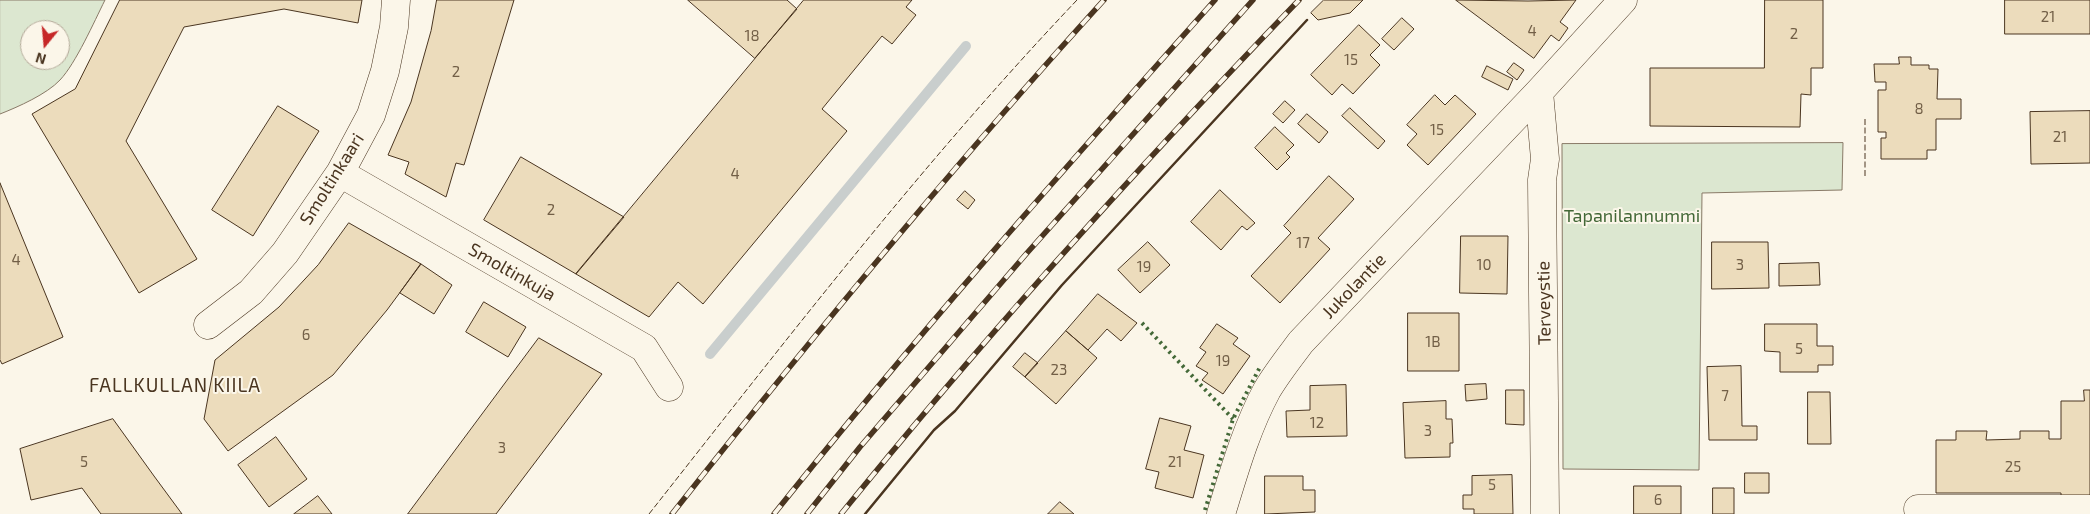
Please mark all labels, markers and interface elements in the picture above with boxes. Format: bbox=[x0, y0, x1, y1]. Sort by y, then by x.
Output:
house number: 21 bbox=[2041, 8, 2055, 26]
north arrow bbox=[20, 20, 70, 70]
house number: 4 bbox=[1527, 22, 1537, 40]
house number: 2 bbox=[1790, 25, 1798, 43]
house number: 18 bbox=[744, 27, 760, 45]
text: N bbox=[33, 49, 48, 68]
house number: 15 bbox=[1344, 51, 1358, 69]
house number: 2 bbox=[452, 63, 460, 81]
house number: 8 bbox=[1914, 100, 1924, 118]
house number: 15 bbox=[1430, 121, 1444, 139]
house number: 21 bbox=[2053, 128, 2067, 146]
street label: Smoltinkaari bbox=[295, 129, 369, 229]
house number: 4 bbox=[730, 165, 740, 183]
house number: 2 bbox=[547, 201, 555, 219]
park label: Tapanilannummi bbox=[1564, 205, 1700, 227]
house number: 17 bbox=[1296, 234, 1310, 252]
street label: Smoltinkuja bbox=[465, 238, 559, 306]
street label: Jukolantie bbox=[1318, 249, 1390, 323]
house number: 4 bbox=[11, 251, 21, 269]
house number: 10 bbox=[1476, 256, 1492, 274]
house number: 3 bbox=[1736, 256, 1744, 274]
house number: 19 bbox=[1137, 258, 1151, 276]
street label: Terveystie bbox=[1532, 261, 1556, 345]
house number: 6 bbox=[302, 326, 310, 344]
house number: 1B bbox=[1425, 333, 1441, 351]
house number: 5 bbox=[1795, 340, 1803, 358]
house number: 19 bbox=[1216, 352, 1230, 370]
house number: 23 bbox=[1051, 361, 1067, 379]
district label: FALLKULLAN KIILA bbox=[87, 375, 263, 397]
house number: 7 bbox=[1721, 387, 1729, 405]
house number: 12 bbox=[1310, 414, 1324, 432]
house number: 3 bbox=[1424, 422, 1432, 440]
house number: 3 bbox=[498, 439, 506, 457]
house number: 5 bbox=[80, 453, 88, 471]
house number: 21 bbox=[1168, 453, 1182, 471]
house number: 25 bbox=[2005, 458, 2021, 476]
house number: 5 bbox=[1488, 476, 1496, 494]
house number: 6 bbox=[1654, 491, 1662, 509]

